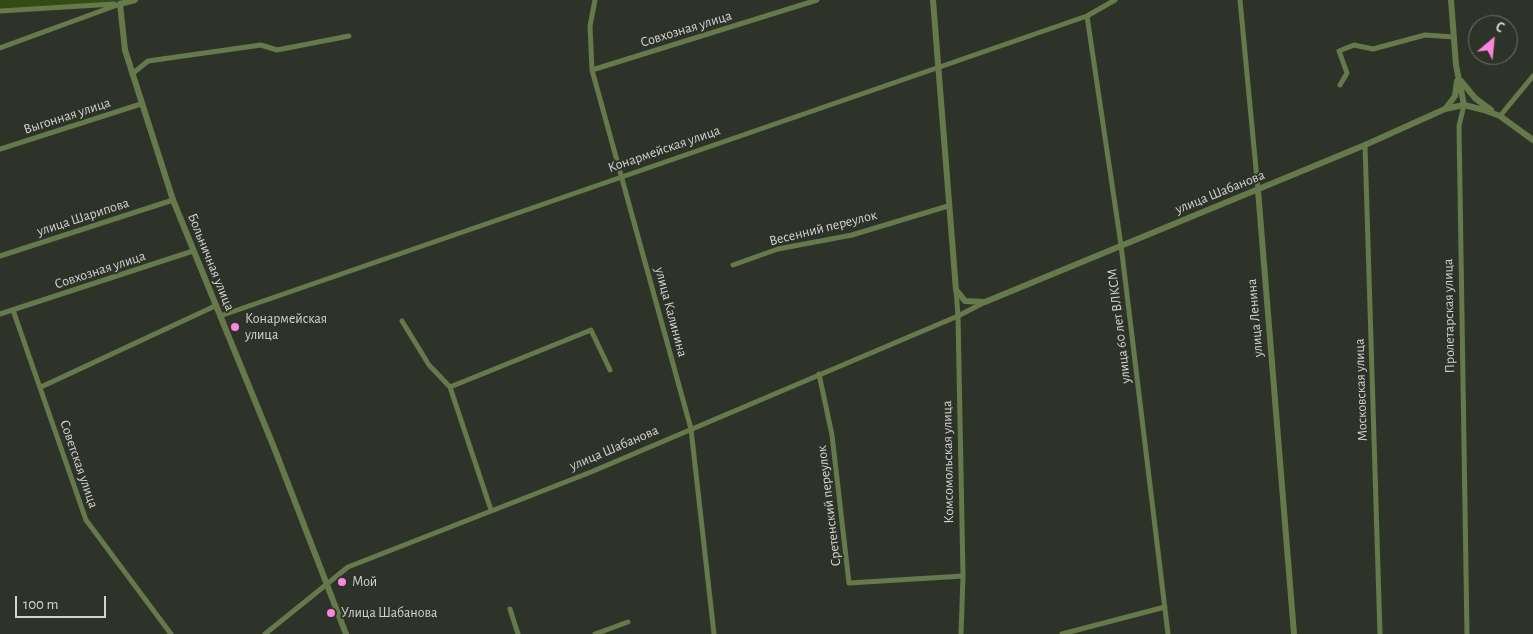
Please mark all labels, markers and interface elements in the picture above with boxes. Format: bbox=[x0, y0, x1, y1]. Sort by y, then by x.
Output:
street label: Совхозная улица bbox=[638, 7, 734, 51]
north arrow bbox=[1468, 15, 1518, 65]
text: С bbox=[1493, 20, 1506, 36]
street label: Выгонная улица bbox=[21, 94, 113, 138]
street label: Конармейская улица bbox=[606, 122, 722, 176]
street label: улица Шабанова bbox=[1173, 166, 1267, 218]
street label: улица Шарипова bbox=[35, 194, 131, 240]
street label: Весенний переулок bbox=[767, 206, 879, 250]
street label: Больничная улица bbox=[184, 211, 238, 313]
street label: Совхозная улица bbox=[52, 247, 148, 293]
street label: Пролетарская улица bbox=[1440, 259, 1458, 373]
street label: улица Калинина bbox=[651, 265, 691, 359]
street label: улица 60 лет ВЛКСМ bbox=[1104, 268, 1134, 384]
street label: улица Ленина bbox=[1243, 278, 1267, 358]
place label: Конармейская улица bbox=[245, 311, 327, 344]
marker: Конармейская улица bbox=[229, 321, 241, 333]
street label: Московская улица bbox=[1351, 338, 1371, 442]
street label: Комсомольская улица bbox=[939, 400, 957, 524]
street label: Советская улица bbox=[56, 418, 102, 510]
street label: улица Шабанова bbox=[567, 422, 661, 474]
street label: Сретенский переулок bbox=[813, 445, 845, 567]
place label: Мой bbox=[352, 574, 377, 590]
marker: Мой bbox=[336, 576, 348, 588]
scale bar bbox=[18, 586, 109, 618]
text: 100 m bbox=[23, 597, 58, 612]
place label: Улица Шабанова bbox=[341, 605, 437, 621]
marker: Улица Шабанова bbox=[325, 607, 337, 619]

